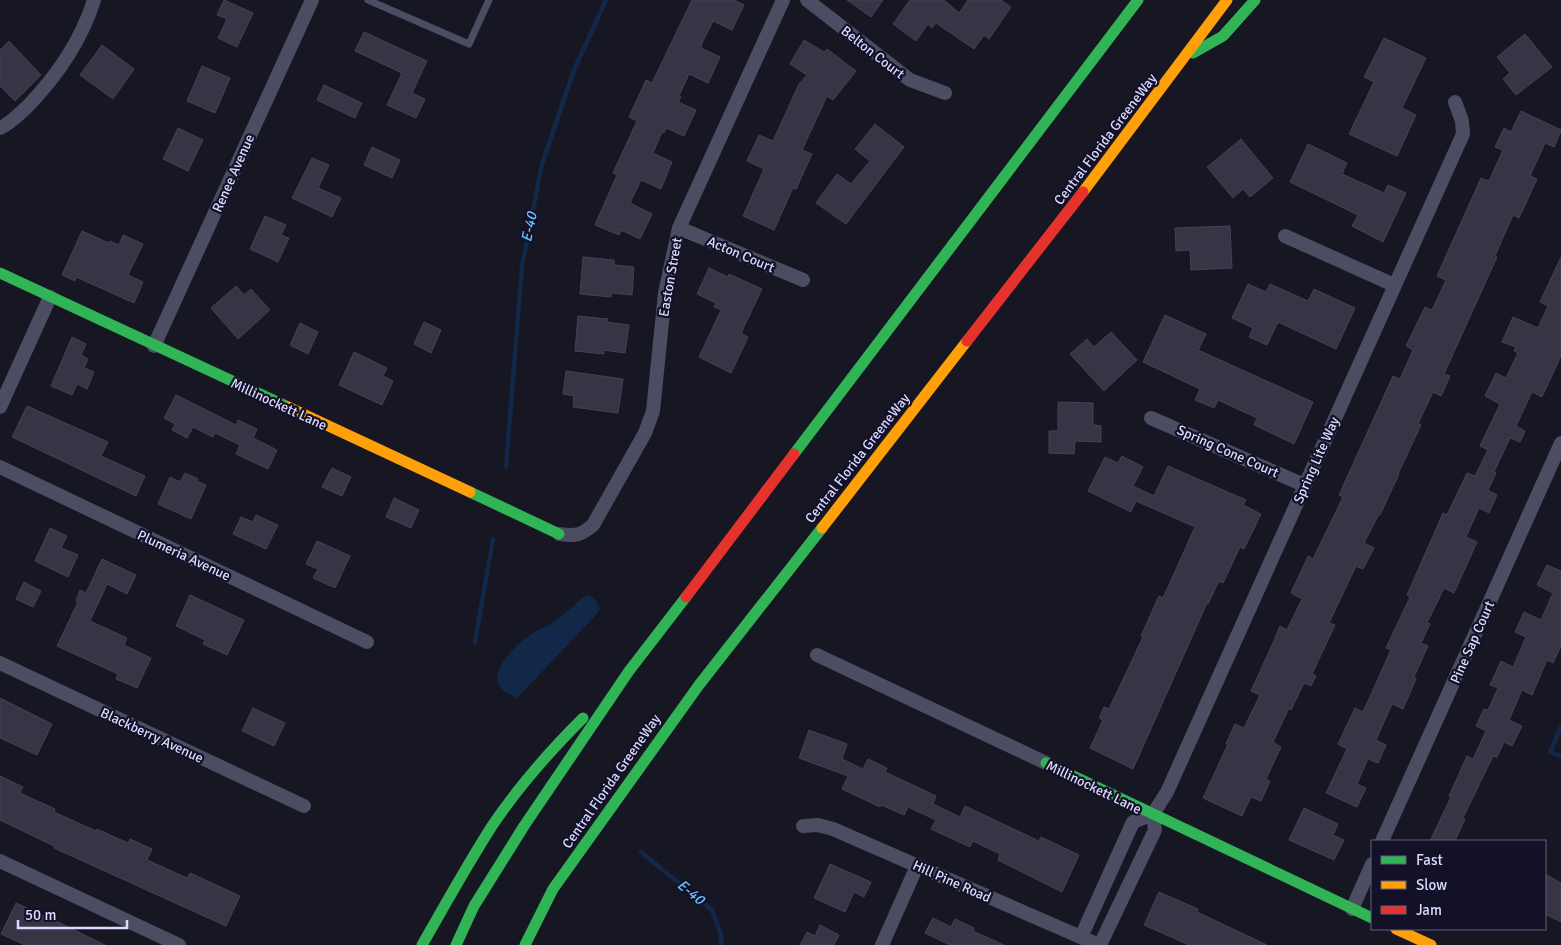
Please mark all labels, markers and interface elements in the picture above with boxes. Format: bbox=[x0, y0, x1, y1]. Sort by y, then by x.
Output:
street label: Belton Court bbox=[838, 22, 908, 82]
street label: Central Florida GreeneWay bbox=[1050, 70, 1161, 208]
street label: Renee Avenue bbox=[209, 131, 258, 215]
water label: E-40 bbox=[517, 210, 541, 243]
street label: Acton Court bbox=[705, 233, 777, 276]
street label: Easton Street bbox=[655, 236, 686, 318]
street label: Millinockett Lane bbox=[228, 375, 329, 434]
street label: Central Florida GreeneWay bbox=[801, 390, 914, 527]
street label: Spring Lite Way bbox=[1290, 414, 1343, 506]
street label: Spring Cone Court bbox=[1174, 421, 1281, 482]
street label: Plumeria Avenue bbox=[134, 526, 233, 584]
street label: Pine Sap Court bbox=[1447, 598, 1498, 686]
street label: Blackberry Avenue bbox=[98, 704, 206, 767]
street label: Central Florida GreeneWay bbox=[559, 711, 665, 852]
street label: Millinockett Lane bbox=[1043, 757, 1144, 818]
legend bbox=[1371, 840, 1546, 930]
text: Fast bbox=[1416, 851, 1443, 869]
street label: Hill Pine Road bbox=[910, 857, 994, 906]
water label: E-40 bbox=[674, 876, 709, 909]
text: Slow bbox=[1416, 876, 1447, 894]
scale bar bbox=[18, 898, 126, 930]
text: Jam bbox=[1416, 901, 1442, 919]
text: 50 m bbox=[25, 906, 56, 924]

